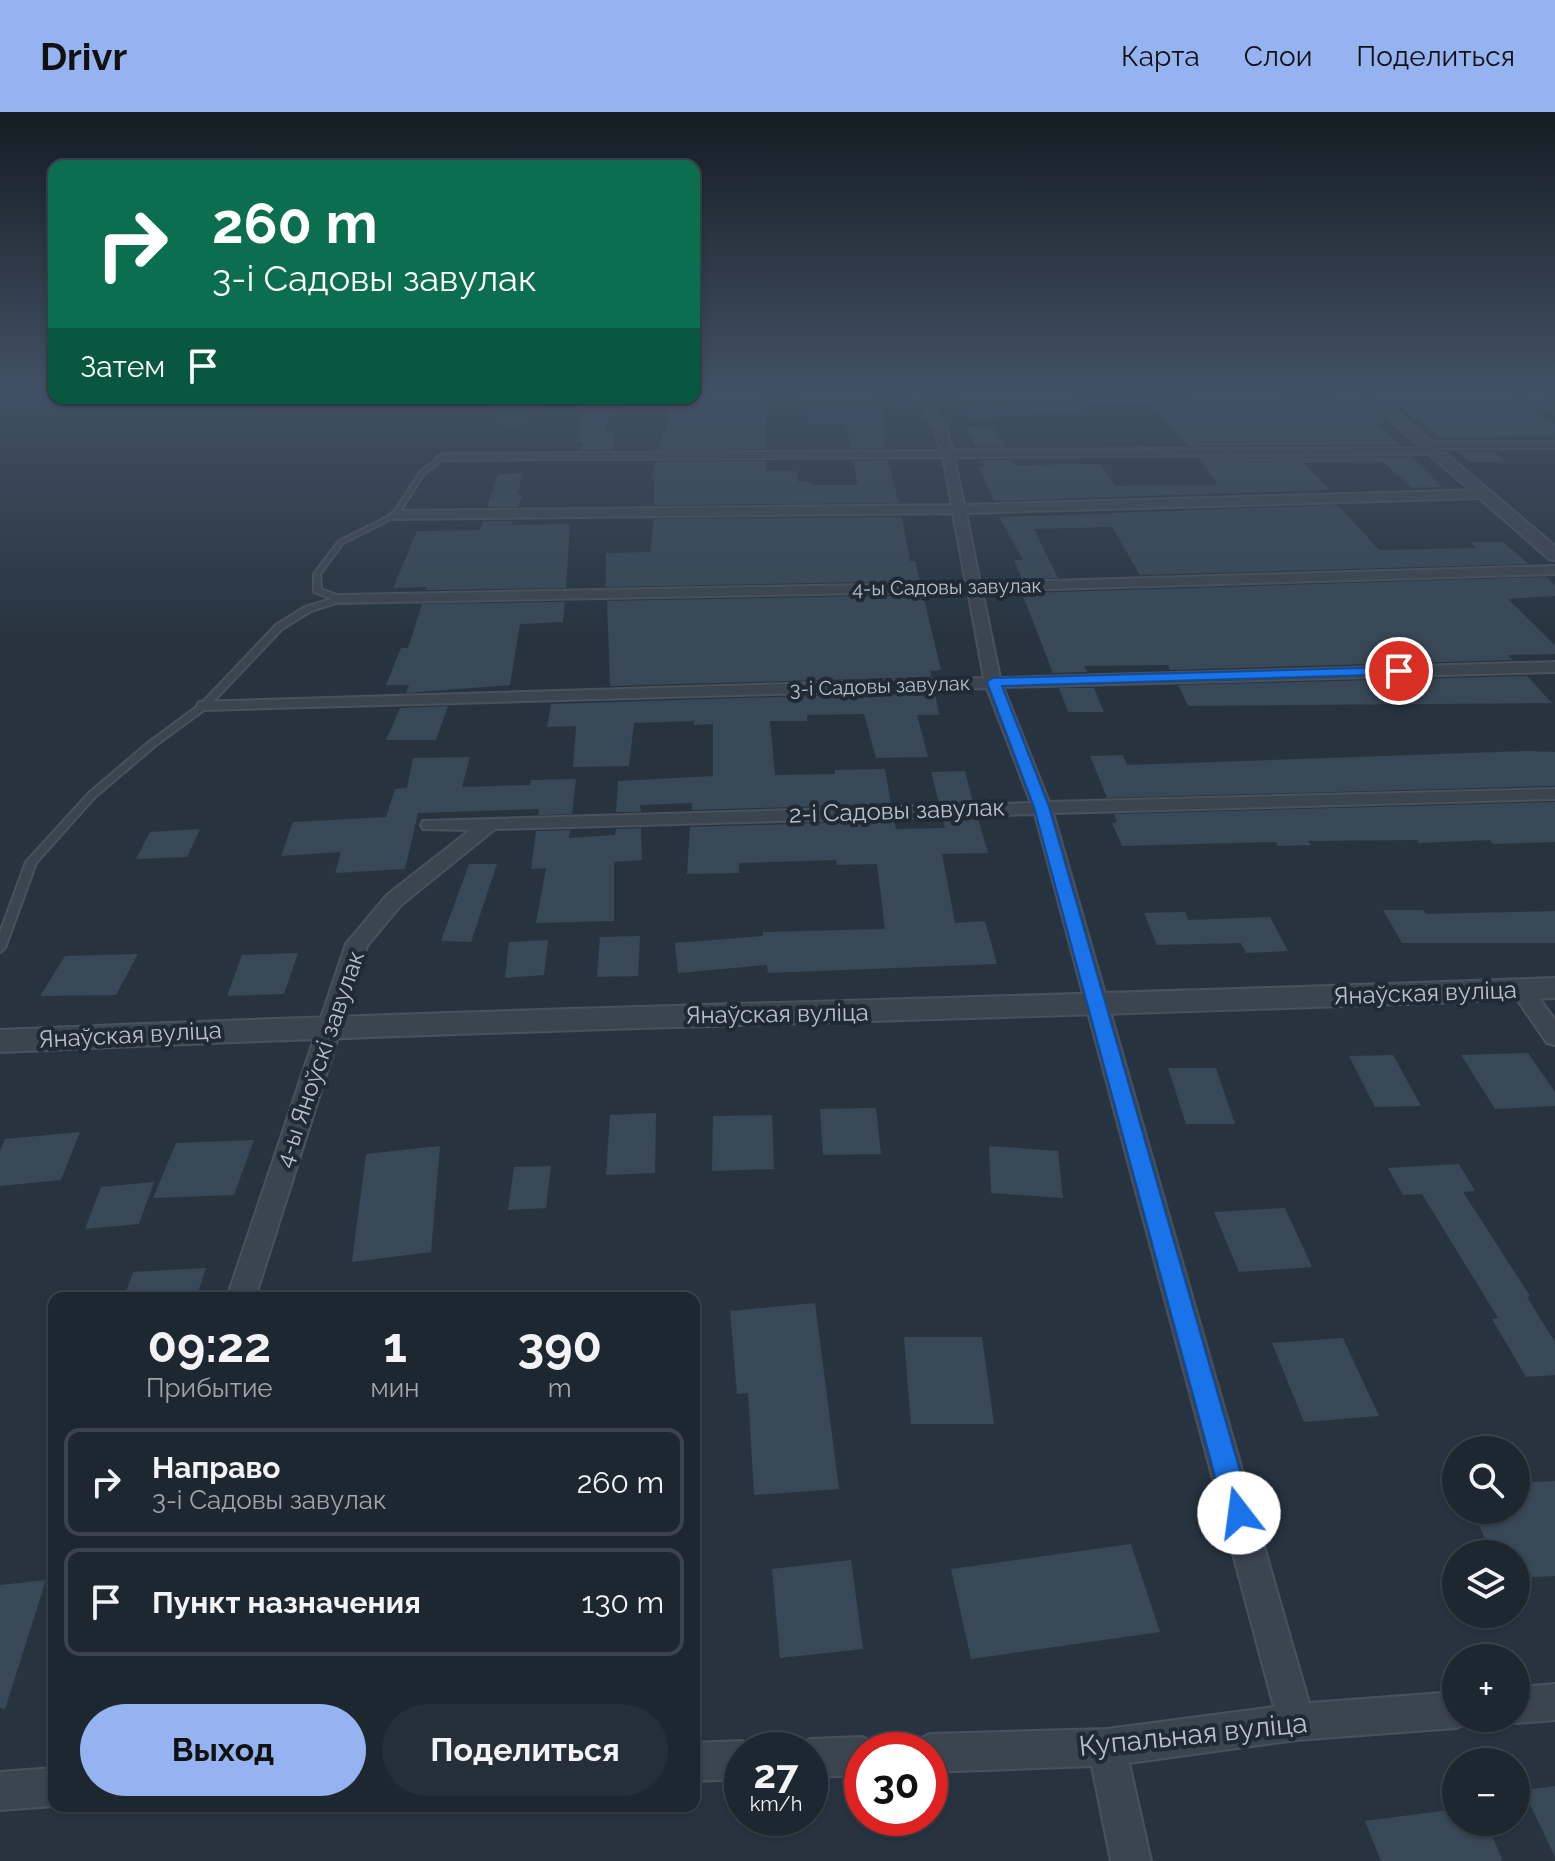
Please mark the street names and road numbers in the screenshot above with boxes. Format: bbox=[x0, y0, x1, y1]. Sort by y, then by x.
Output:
street label: 4-ы Садовы завулак bbox=[852, 573, 1042, 601]
street label: 3-і Садовы завулак bbox=[789, 671, 971, 701]
street label: 2-і Садовы завулак bbox=[788, 792, 1006, 829]
street label: 4-ы Яноўскі завулак bbox=[269, 947, 370, 1171]
street label: Янаўская вуліца bbox=[1333, 975, 1517, 1010]
street label: Янаўская вуліца bbox=[685, 997, 869, 1030]
street label: Янаўская вуліца bbox=[38, 1015, 222, 1054]
street label: Купальная вуліца bbox=[1077, 1706, 1309, 1763]

